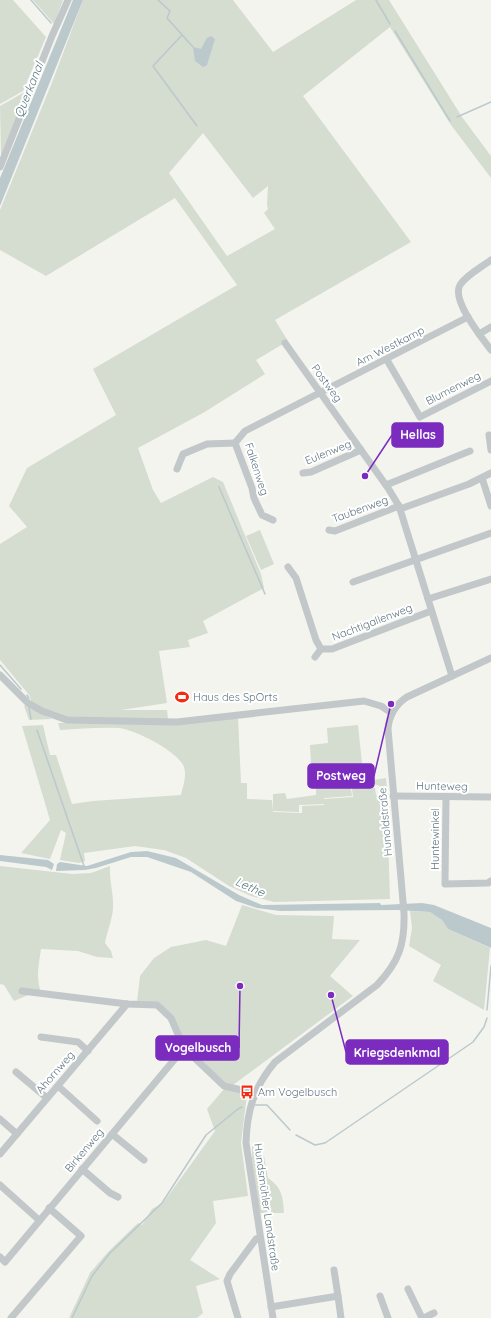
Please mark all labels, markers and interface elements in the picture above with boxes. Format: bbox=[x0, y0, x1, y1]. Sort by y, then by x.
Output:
water label: Querkanal bbox=[11, 59, 47, 120]
street label: Am Westkamp bbox=[353, 323, 427, 369]
street label: Postweg bbox=[308, 361, 346, 405]
street label: Blumenweg bbox=[423, 368, 483, 408]
callout: Hellas bbox=[392, 423, 443, 447]
text: Hellas bbox=[400, 427, 436, 442]
street label: Eulenweg bbox=[303, 436, 353, 468]
street label: Falkenweg bbox=[242, 441, 272, 497]
street label: Taubenweg bbox=[330, 492, 390, 526]
street label: Nachtigallenweg bbox=[330, 600, 414, 644]
sports icon: Haus des SpOrts bbox=[174, 689, 190, 705]
place label: Haus des SpOrts bbox=[193, 690, 278, 704]
callout: Postweg bbox=[308, 764, 374, 788]
text: Postweg bbox=[316, 768, 366, 783]
street label: Hunteweg bbox=[416, 779, 468, 793]
street label: Hunoldstraße bbox=[375, 787, 395, 857]
street label: Huntewinkel bbox=[428, 808, 442, 870]
water label: Lethe bbox=[233, 873, 268, 900]
callout: Vogelbusch bbox=[156, 1036, 239, 1060]
text: Vogelbusch bbox=[165, 1040, 231, 1055]
callout: Kriegsdenkmal bbox=[346, 1040, 448, 1064]
text: Kriegsdenkmal bbox=[354, 1045, 440, 1060]
street label: Ahornweg bbox=[33, 1048, 77, 1096]
bus stop icon: Am Vogelbusch bbox=[239, 1084, 255, 1100]
place label: Am Vogelbusch bbox=[258, 1085, 337, 1099]
street label: Birkenweg bbox=[62, 1125, 106, 1175]
street label: Hundsmühler Landstraße bbox=[251, 1142, 283, 1272]

